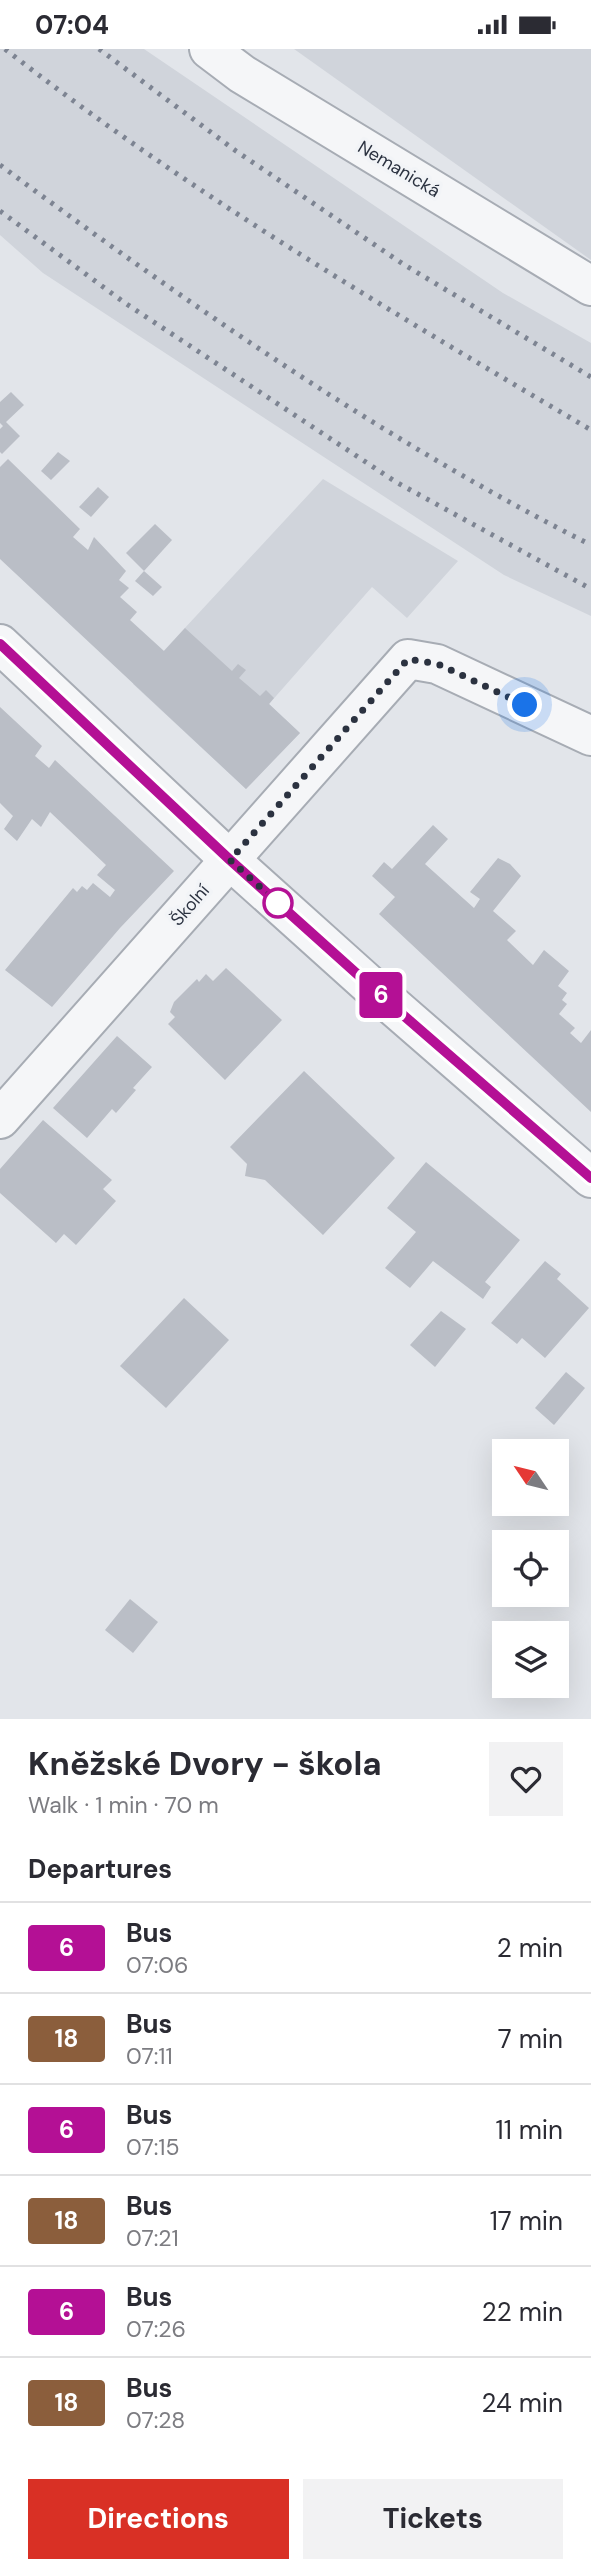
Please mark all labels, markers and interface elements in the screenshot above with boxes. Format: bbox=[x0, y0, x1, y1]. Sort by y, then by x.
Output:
text: 07:04 bbox=[35, 8, 109, 42]
street label: Nemanická bbox=[353, 135, 445, 203]
your location bbox=[507, 687, 542, 722]
street label: Školní bbox=[165, 879, 215, 931]
unlabelled marker bbox=[263, 888, 293, 918]
line badge: 6 bbox=[358, 972, 404, 1018]
text: 6 bbox=[373, 979, 389, 1010]
north arrow bbox=[492, 1439, 569, 1515]
map controls bbox=[492, 1439, 569, 1698]
button: locate bbox=[492, 1530, 569, 1607]
button: layers bbox=[492, 1621, 569, 1698]
text: Kněžské Dvory - škola bbox=[28, 1742, 382, 1785]
button: heart bbox=[489, 1742, 563, 1816]
text: Walk · 1 min · 70 m bbox=[28, 1790, 219, 1820]
text: Departures bbox=[28, 1852, 172, 1886]
text: Bus bbox=[126, 1916, 172, 1950]
text: 2 min bbox=[497, 1931, 563, 1965]
text: 6 bbox=[59, 1932, 74, 1963]
text: 07:06 bbox=[126, 1950, 189, 1980]
text: Bus bbox=[126, 2007, 172, 2041]
text: 7 min bbox=[498, 2022, 563, 2056]
text: 18 bbox=[55, 2023, 78, 2054]
text: 07:11 bbox=[126, 2041, 173, 2071]
text: Bus bbox=[126, 2098, 172, 2132]
text: 11 min bbox=[496, 2113, 563, 2147]
text: 6 bbox=[59, 2114, 74, 2145]
text: 07:15 bbox=[126, 2132, 180, 2162]
text: Bus bbox=[126, 2189, 172, 2223]
text: 17 min bbox=[490, 2204, 563, 2238]
text: 18 bbox=[55, 2205, 78, 2236]
text: 07:21 bbox=[126, 2223, 179, 2253]
text: Bus bbox=[126, 2280, 172, 2314]
text: 22 min bbox=[482, 2295, 563, 2329]
text: 6 bbox=[59, 2296, 74, 2327]
text: 07:26 bbox=[126, 2314, 186, 2344]
text: Bus bbox=[126, 2371, 172, 2405]
text: 24 min bbox=[481, 2386, 563, 2420]
text: 18 bbox=[55, 2387, 78, 2418]
text: 07:28 bbox=[126, 2405, 185, 2435]
button: Directions bbox=[28, 2479, 289, 2559]
button: Tickets bbox=[303, 2479, 563, 2559]

